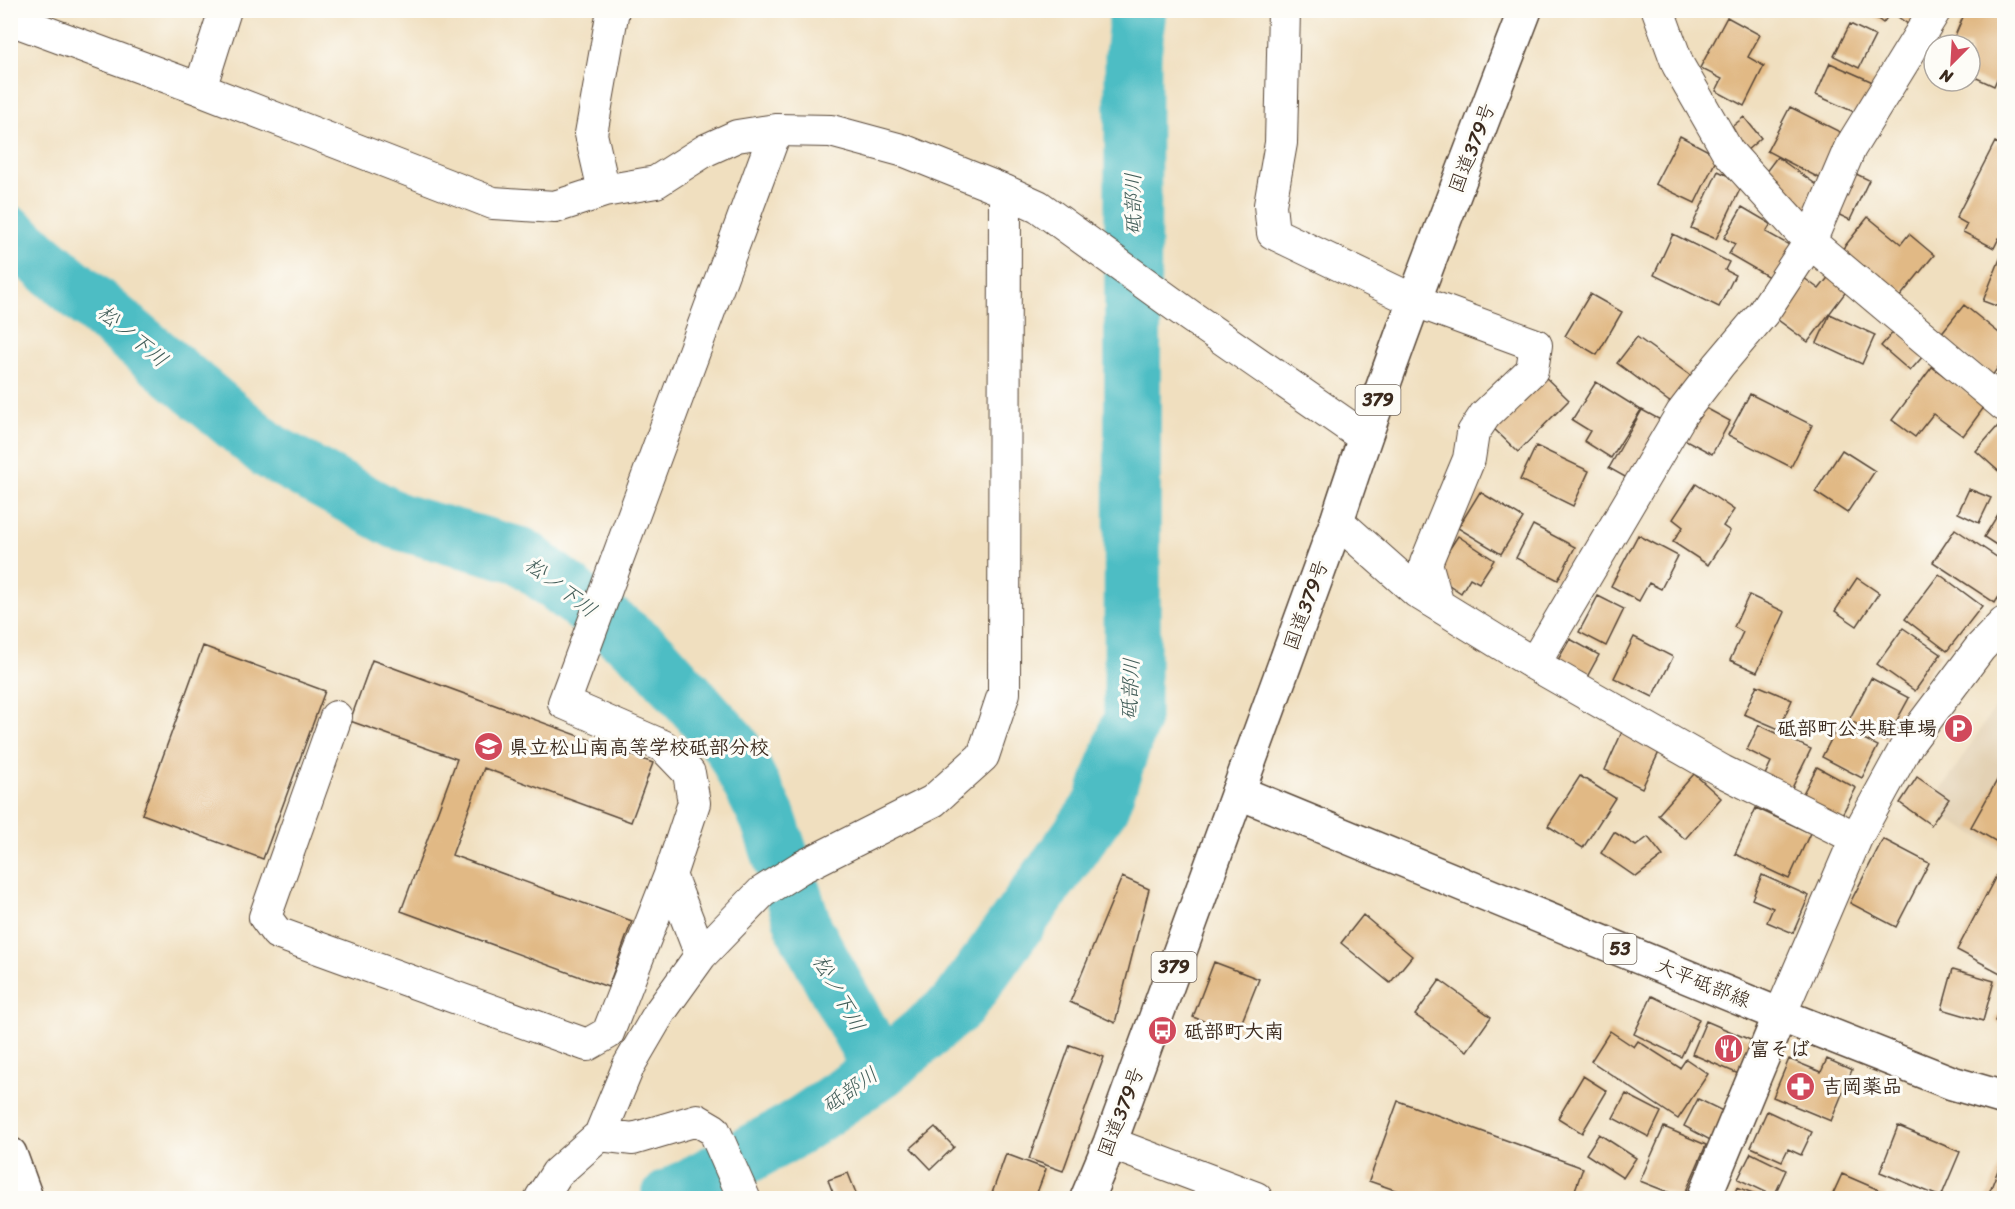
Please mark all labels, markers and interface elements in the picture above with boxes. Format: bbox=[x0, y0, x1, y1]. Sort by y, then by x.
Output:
north arrow bbox=[1922, 33, 1982, 93]
text: N bbox=[1934, 60, 1958, 92]
street label: 国道379号 bbox=[1439, 98, 1505, 198]
water label: 砥部川 bbox=[1114, 173, 1152, 236]
water label: 松ノ下川 bbox=[89, 294, 177, 378]
road number: 379 bbox=[1356, 385, 1400, 415]
water label: 松ノ下川 bbox=[516, 546, 606, 628]
street label: 国道379号 bbox=[1273, 555, 1339, 655]
water label: 砥部川 bbox=[1109, 657, 1151, 721]
place label: 砥部町公共駐車場 bbox=[1777, 711, 1937, 746]
parking icon: 砥部町公共駐車場 bbox=[1942, 712, 1974, 744]
place label: 県立松山南高等学校砥部分校 bbox=[509, 730, 769, 765]
school or university icon: 県立松山南高等学校砥部分校 bbox=[472, 731, 504, 763]
road number: 53 bbox=[1604, 934, 1636, 964]
water label: 松ノ下川 bbox=[802, 947, 876, 1039]
street label: 大平砥部線 bbox=[1650, 948, 1756, 1018]
road number: 379 bbox=[1152, 952, 1196, 982]
place label: 砥部町大南 bbox=[1184, 1014, 1284, 1049]
bus stop icon: 砥部町大南 bbox=[1147, 1015, 1179, 1047]
place label: 富そば bbox=[1750, 1032, 1810, 1067]
restaurant icon: 富そば bbox=[1713, 1033, 1745, 1065]
water label: 砥部川 bbox=[813, 1056, 887, 1124]
street label: 国道379号 bbox=[1088, 1062, 1154, 1162]
place label: 吉岡薬品 bbox=[1822, 1069, 1902, 1104]
pharmacy icon: 吉岡薬品 bbox=[1785, 1070, 1817, 1102]

